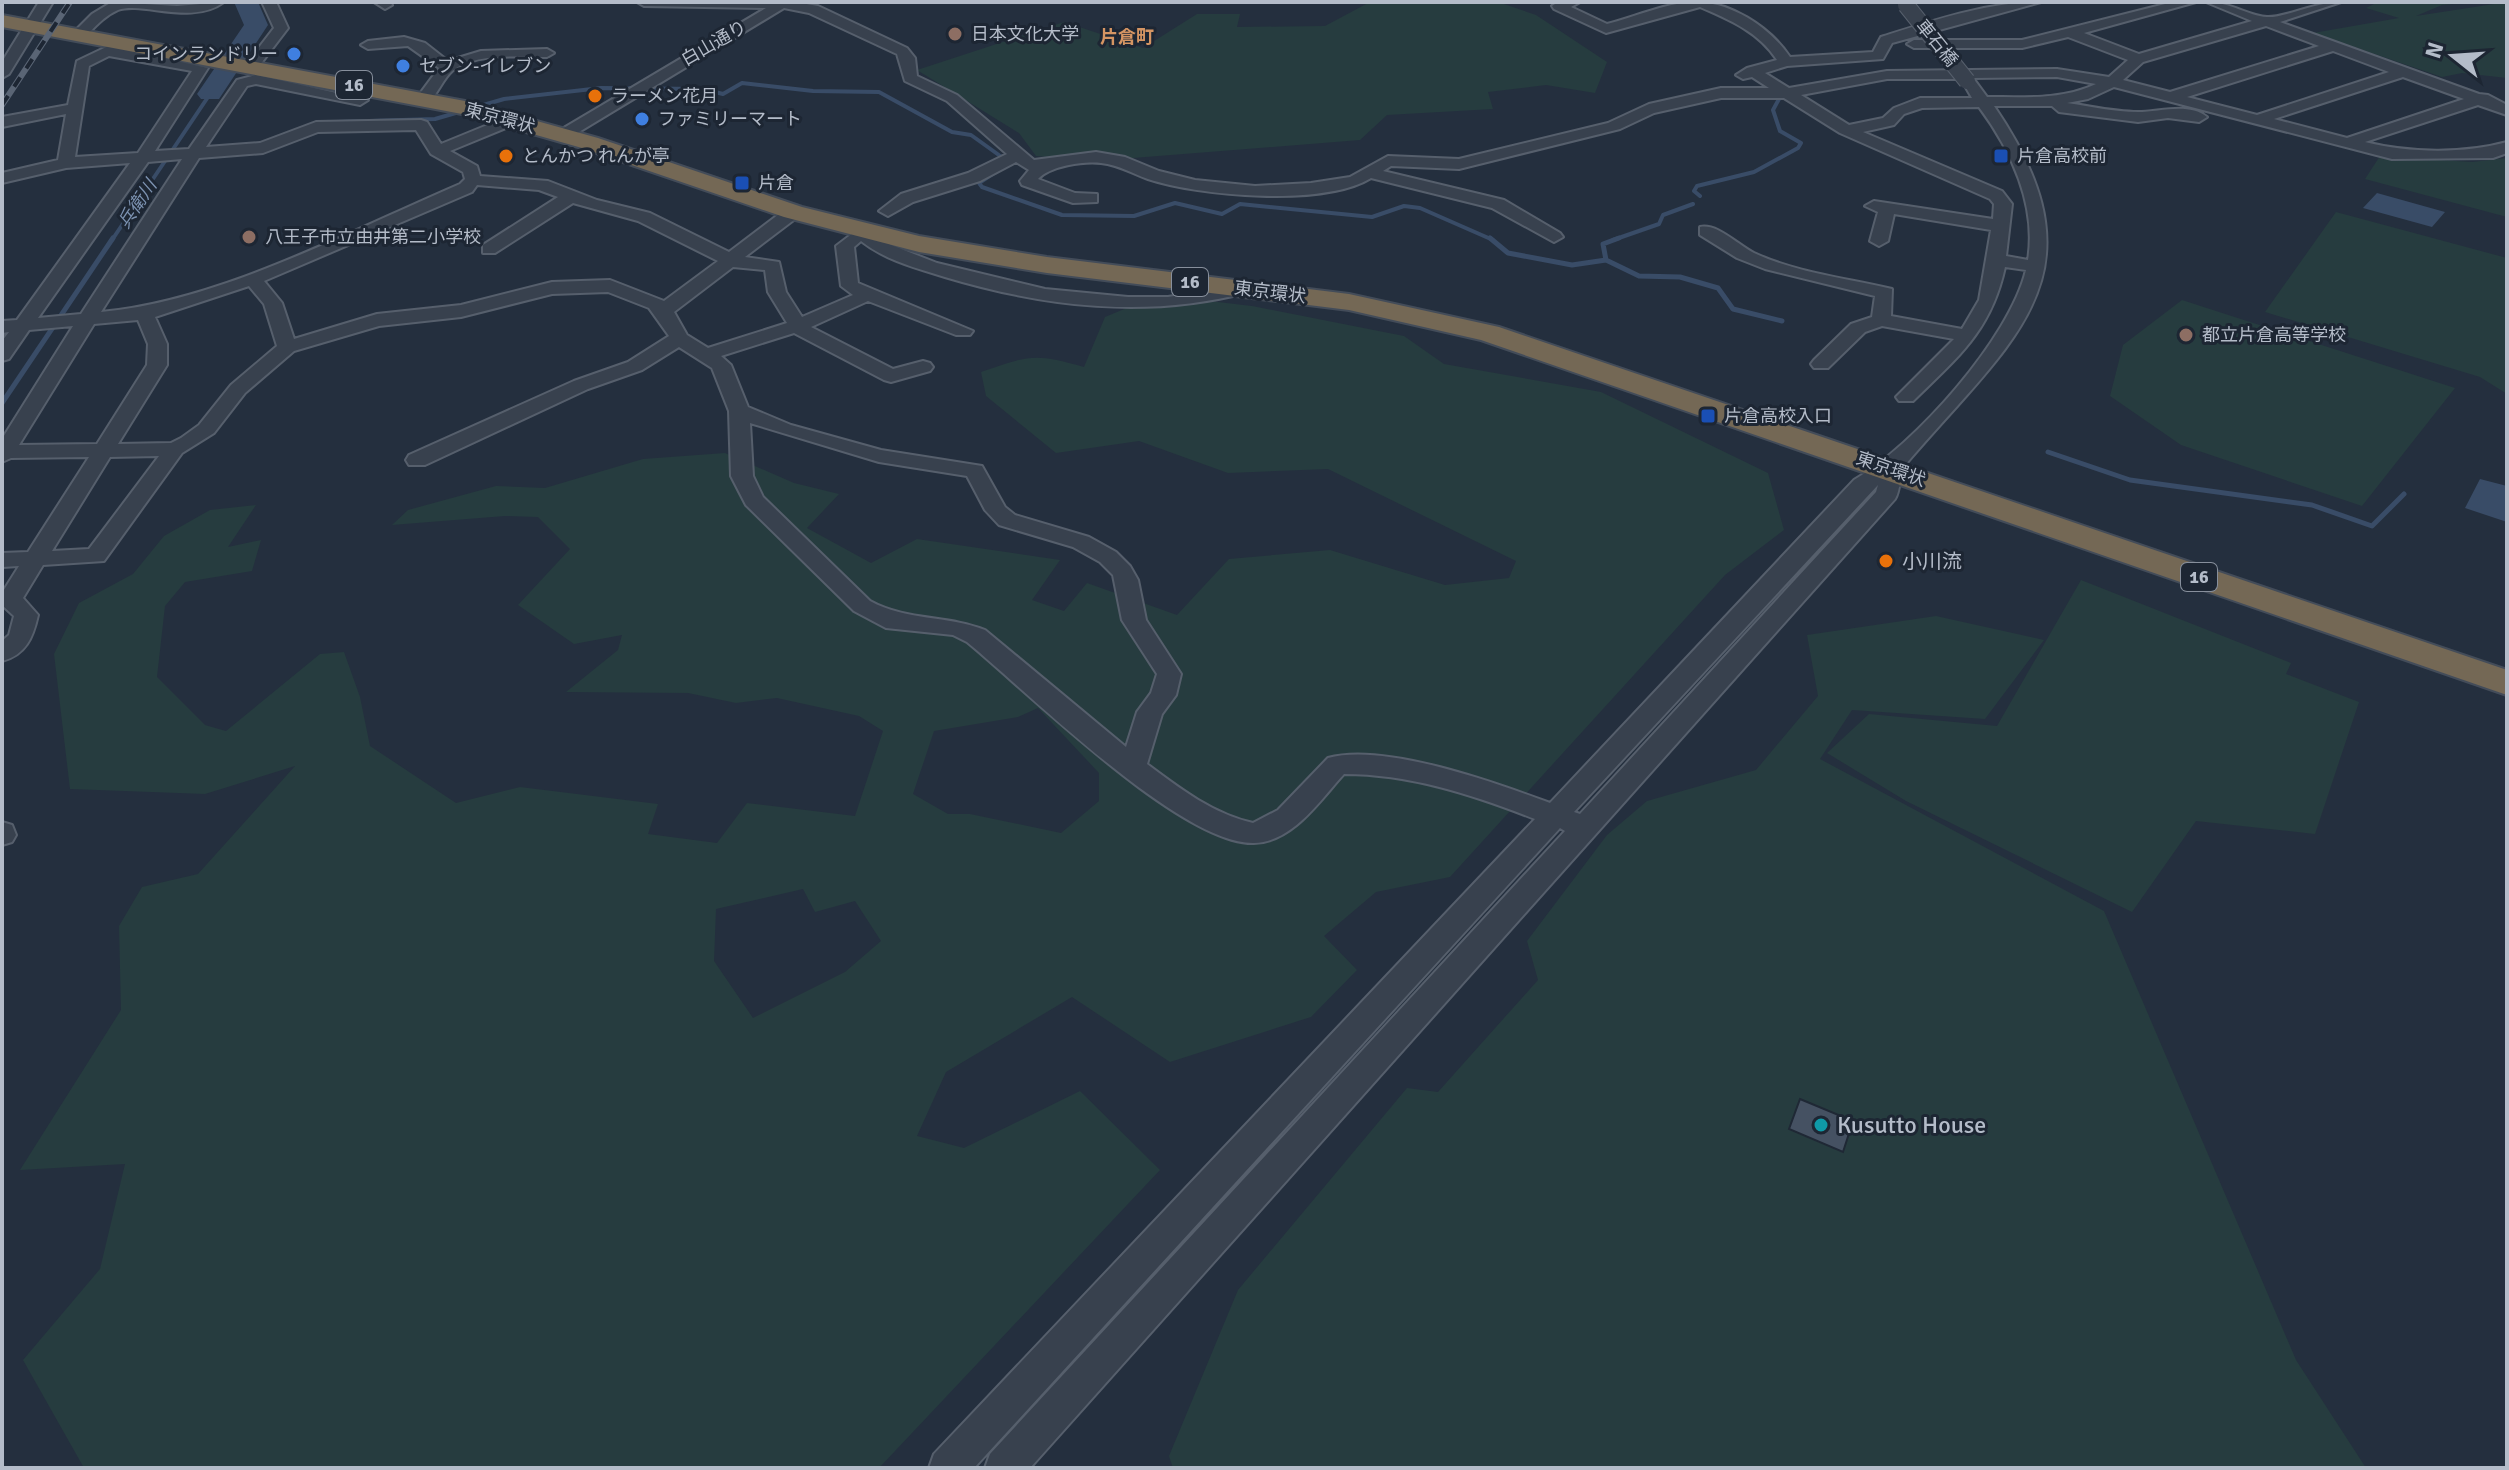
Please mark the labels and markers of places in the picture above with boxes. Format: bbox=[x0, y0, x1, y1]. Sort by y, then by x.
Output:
place label: 日本文化大学 bbox=[971, 23, 1079, 45]
marker: 日本文化大学 bbox=[946, 25, 964, 43]
place label: コインランドリー bbox=[134, 43, 278, 65]
marker: コインランドリー bbox=[285, 45, 303, 63]
place label: セブン-イレブン bbox=[419, 55, 551, 77]
marker: セブン-イレブン bbox=[394, 57, 412, 75]
place label: ラーメン花月 bbox=[611, 85, 718, 107]
marker: ラーメン花月 bbox=[586, 87, 604, 105]
place label: ファミリーマート bbox=[658, 108, 802, 130]
marker: ファミリーマート bbox=[633, 110, 651, 128]
place label: とんかつ れんが亭 bbox=[522, 145, 670, 167]
place label: 片倉高校前 bbox=[2017, 145, 2107, 167]
marker: とんかつ れんが亭 bbox=[497, 147, 515, 165]
marker: 片倉高校前 bbox=[1992, 147, 2010, 165]
place label: 片倉 bbox=[758, 172, 794, 194]
marker: 片倉 bbox=[733, 174, 751, 192]
place label: 八王子市立由井第二小学校 bbox=[265, 226, 481, 248]
marker: 八王子市立由井第二小学校 bbox=[240, 228, 258, 246]
place label: 都立片倉高等学校 bbox=[2202, 324, 2346, 346]
marker: 都立片倉高等学校 bbox=[2177, 326, 2195, 344]
place label: 片倉高校入口 bbox=[1724, 405, 1832, 427]
marker: 片倉高校入口 bbox=[1699, 407, 1717, 425]
place label: 小川流 bbox=[1902, 549, 1962, 574]
marker: 小川流 bbox=[1877, 552, 1895, 570]
place label: Kusutto House bbox=[1837, 1110, 1986, 1140]
marker: Kusutto House bbox=[1812, 1116, 1830, 1134]

